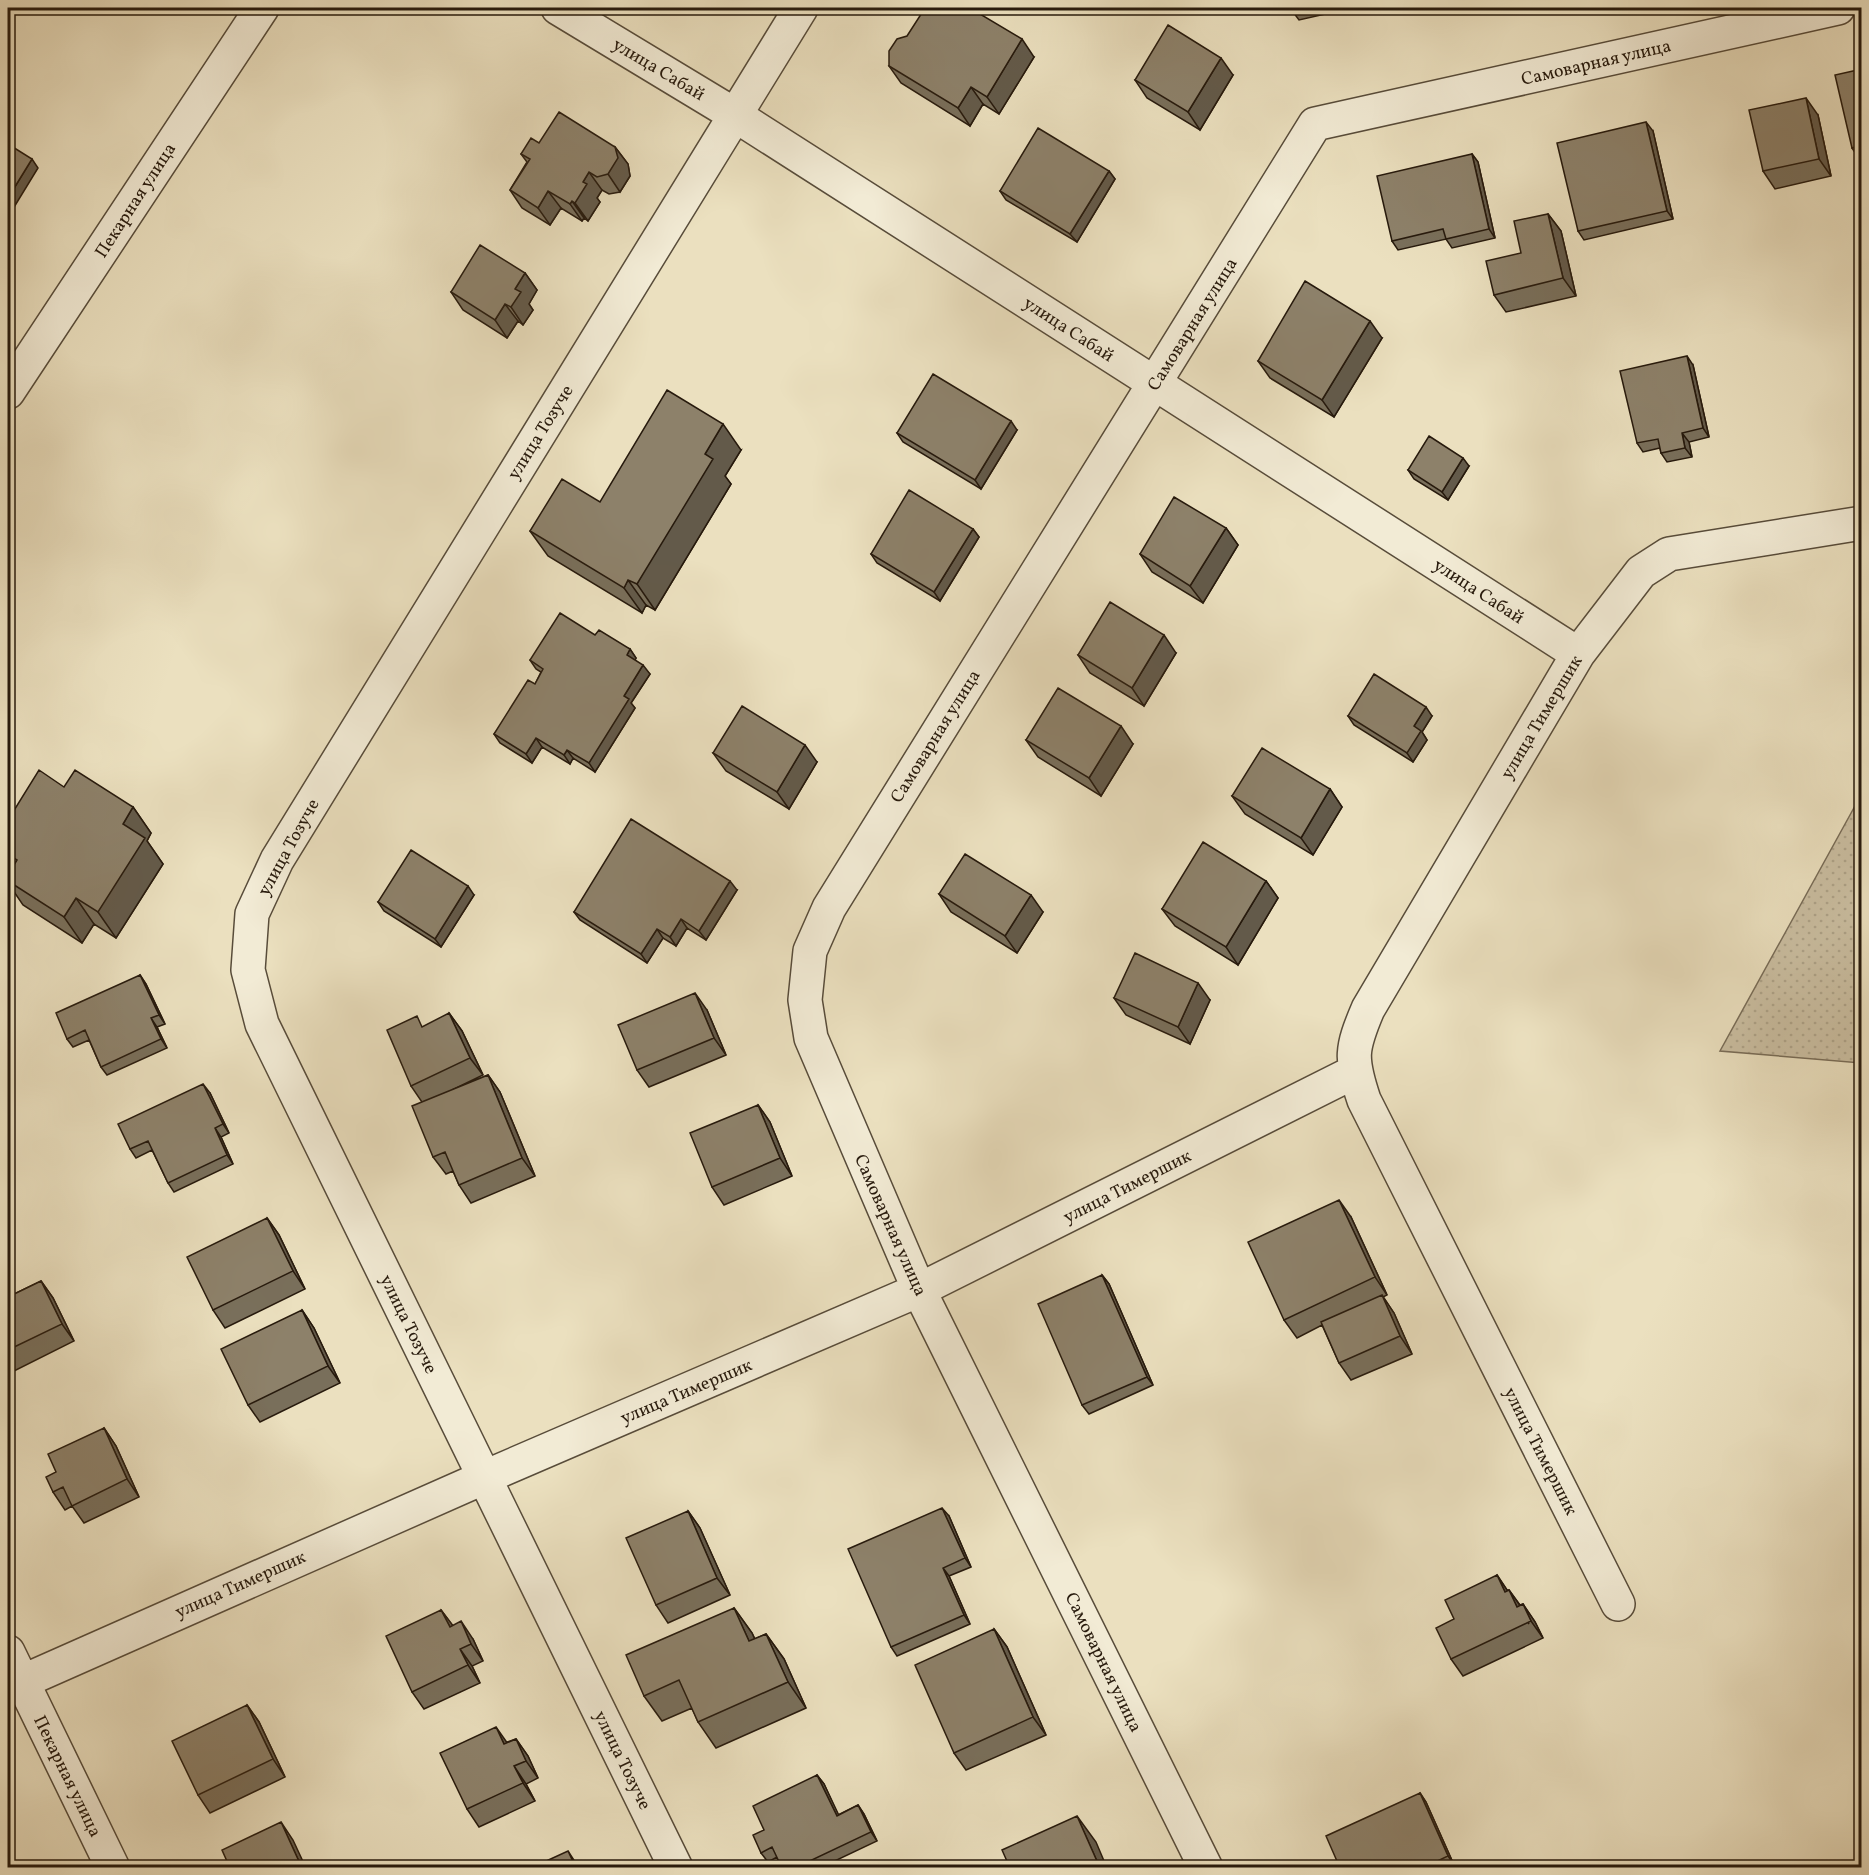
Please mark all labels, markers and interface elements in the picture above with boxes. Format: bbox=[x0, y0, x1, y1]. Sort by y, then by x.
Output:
street label: улица Сабай bbox=[607, 33, 709, 108]
street label: Самоварная улица bbox=[1519, 34, 1674, 93]
street label: Пекарная улица bbox=[90, 138, 183, 263]
street label: Самоварная улица bbox=[1142, 253, 1244, 396]
street label: улица Сабай bbox=[1018, 291, 1119, 369]
street label: улица Тозуче bbox=[502, 381, 580, 485]
street label: улица Сабай bbox=[1428, 553, 1529, 631]
street label: улица Тимершик bbox=[1495, 651, 1589, 784]
street label: Самоварная улица bbox=[885, 665, 987, 808]
street label: улица Тозуче bbox=[252, 795, 326, 901]
street label: улица Тимершик bbox=[1059, 1144, 1196, 1230]
street label: Самоварная улица bbox=[847, 1151, 932, 1301]
street label: улица Тозуче bbox=[373, 1271, 442, 1378]
street label: улица Тимершик bbox=[617, 1353, 757, 1431]
street label: улица Тимершик bbox=[1497, 1383, 1583, 1520]
street label: улица Тимершик bbox=[171, 1545, 310, 1625]
street label: Самоварная улица bbox=[1058, 1588, 1147, 1737]
street label: улица Тозуче bbox=[587, 1707, 656, 1814]
street label: Пекарная улица bbox=[26, 1712, 107, 1842]

